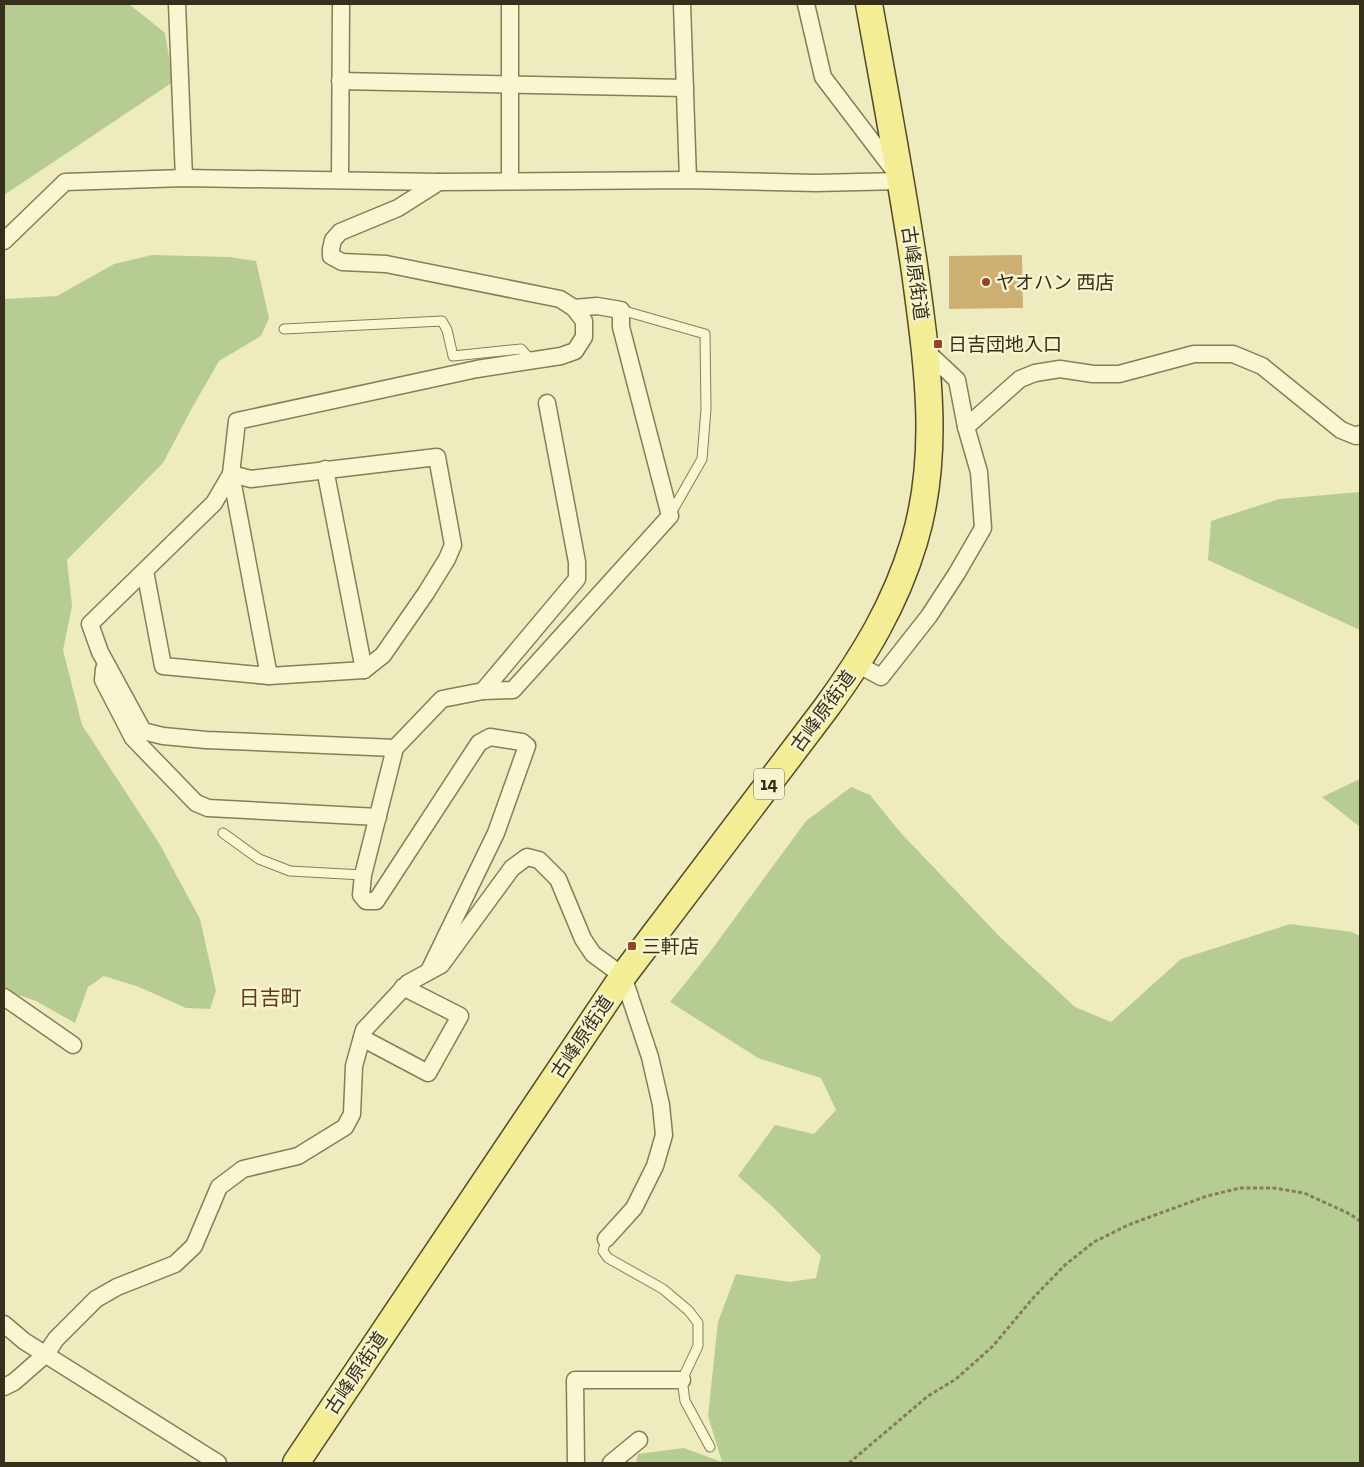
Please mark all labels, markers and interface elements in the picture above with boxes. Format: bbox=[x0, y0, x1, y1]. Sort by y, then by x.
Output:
street label: 古峰原街道 bbox=[897, 224, 933, 322]
place label: ヤオハン 西店 bbox=[996, 271, 1114, 294]
marker: ヤオハン 西店 bbox=[980, 276, 992, 288]
place label: 日吉団地入口 bbox=[948, 333, 1062, 356]
marker: 日吉団地入口 bbox=[932, 338, 944, 350]
street label: 古峰原街道 bbox=[786, 666, 860, 756]
road number: 14 bbox=[754, 769, 784, 800]
place label: 三軒店 bbox=[642, 935, 699, 958]
marker: 三軒店 bbox=[626, 940, 638, 952]
district label: 日吉町 bbox=[239, 985, 302, 1010]
street label: 古峰原街道 bbox=[546, 991, 618, 1083]
street label: 古峰原街道 bbox=[320, 1327, 392, 1419]

